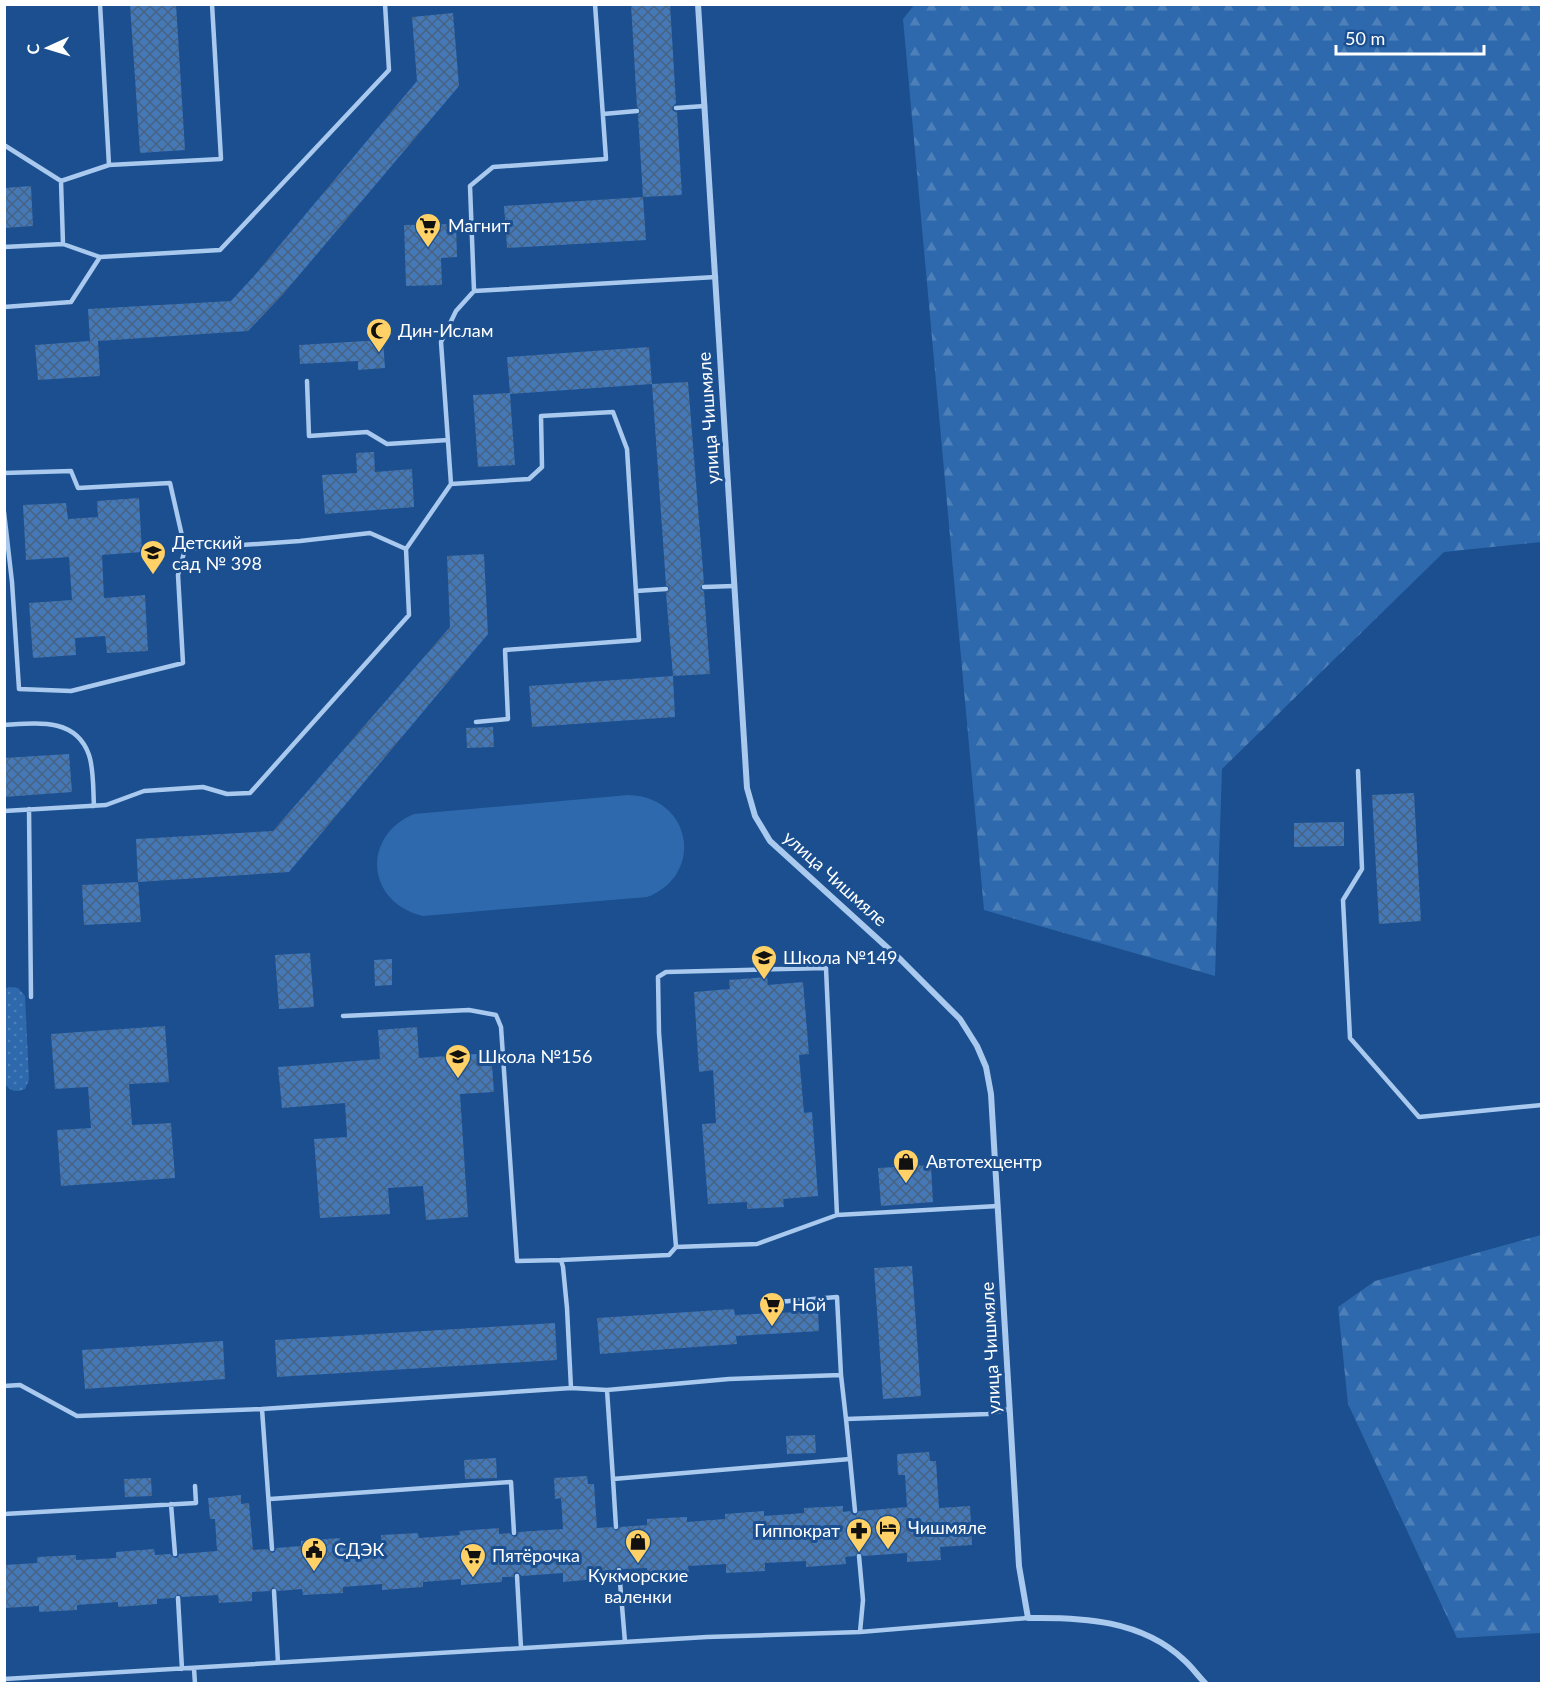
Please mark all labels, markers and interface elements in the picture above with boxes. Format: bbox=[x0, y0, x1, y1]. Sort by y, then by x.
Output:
north arrow bbox=[18, 18, 78, 78]
scale bar bbox=[1336, 18, 1484, 56]
text: 50 m bbox=[1345, 27, 1385, 49]
text: С bbox=[23, 43, 42, 55]
supermarket icon: Магнит bbox=[413, 211, 443, 249]
place label: Магнит bbox=[448, 214, 510, 236]
mosque icon: Дин-Ислам bbox=[364, 316, 394, 354]
place label: Дин-Ислам bbox=[398, 319, 493, 341]
street label: улица Чишмяле bbox=[692, 351, 724, 485]
place label: Детский сад № 398 bbox=[172, 531, 262, 574]
school or university icon: Детский сад № 398 bbox=[138, 538, 168, 576]
street label: улица Чишмяле bbox=[779, 826, 892, 931]
school or university icon: Школа №149 bbox=[749, 943, 779, 981]
place label: Школа №149 bbox=[783, 946, 897, 968]
school or university icon: Школа №156 bbox=[443, 1042, 473, 1080]
place label: Школа №156 bbox=[478, 1045, 592, 1067]
shop icon: Автотехцентр bbox=[891, 1147, 921, 1185]
place label: Автотехцентр bbox=[926, 1150, 1042, 1172]
street label: улица Чишмяле bbox=[976, 1281, 1004, 1415]
supermarket icon: Ной bbox=[757, 1290, 787, 1328]
place label: Ной bbox=[792, 1293, 826, 1315]
hotel icon: Чишмяле bbox=[873, 1513, 903, 1551]
pharmacy icon: Гиппократ bbox=[844, 1516, 874, 1554]
place label: Чишмяле bbox=[908, 1516, 987, 1538]
place label: Гиппократ bbox=[754, 1519, 840, 1541]
shop icon: Кукморские валенки bbox=[623, 1527, 653, 1565]
public building icon: СДЭК bbox=[299, 1535, 329, 1573]
place label: СДЭК bbox=[334, 1538, 384, 1560]
supermarket icon: Пятёрочка bbox=[458, 1541, 488, 1579]
place label: Пятёрочка bbox=[492, 1544, 580, 1566]
place label: Кукморские валенки bbox=[588, 1564, 688, 1607]

